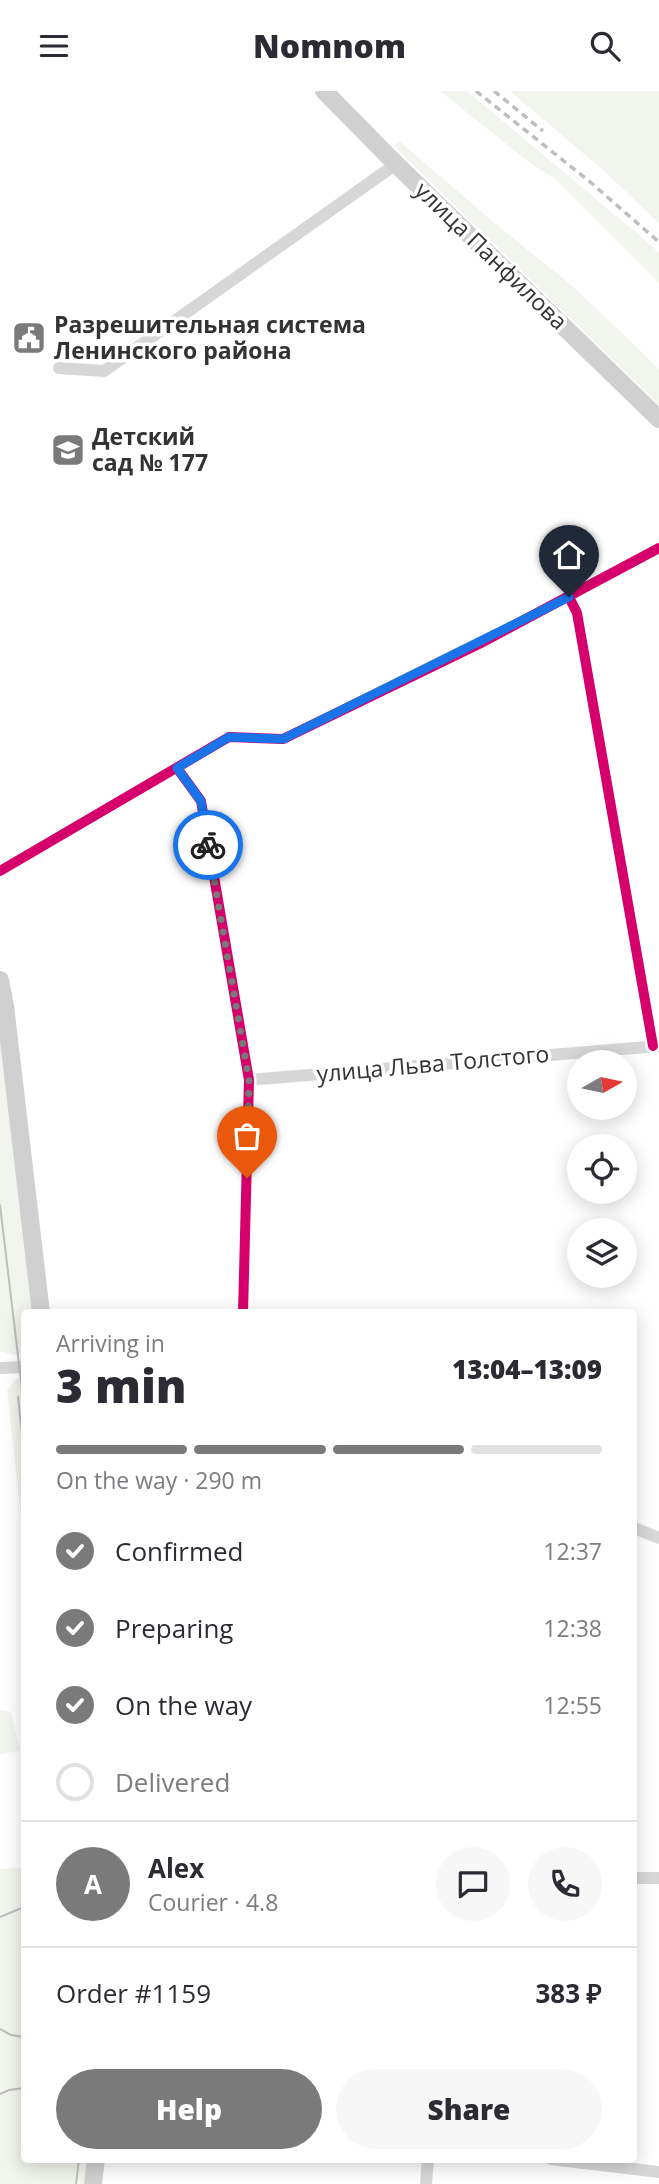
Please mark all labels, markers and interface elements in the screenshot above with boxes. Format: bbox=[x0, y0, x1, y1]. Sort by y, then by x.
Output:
text: Nomnom bbox=[253, 24, 406, 67]
icon: menu bbox=[35, 27, 73, 65]
icon: search bbox=[586, 27, 624, 65]
street label: улица Панфилова bbox=[408, 174, 575, 336]
place label: Разрешительная система Ленинского района bbox=[54, 308, 366, 366]
public building icon: Разрешительная система Ленинского района bbox=[10, 319, 48, 357]
place label: Детский сад № 177 bbox=[92, 420, 208, 478]
school or university icon: Детский сад № 177 bbox=[49, 431, 87, 469]
pin bbox=[539, 525, 599, 597]
icon: home bbox=[550, 536, 588, 574]
courier bbox=[173, 810, 243, 880]
icon: bike bbox=[189, 826, 227, 864]
street label: улица Льва Толстого bbox=[315, 1037, 550, 1089]
north arrow bbox=[567, 1050, 637, 1120]
map controls bbox=[567, 1050, 637, 1288]
pin bbox=[217, 1106, 277, 1178]
icon: bag bbox=[228, 1117, 266, 1155]
button: locate bbox=[567, 1134, 637, 1204]
button: layers bbox=[567, 1218, 637, 1288]
text: Arriving in bbox=[56, 1327, 165, 1359]
text: 13:04–13:09 bbox=[452, 1351, 602, 1387]
text: 3 min bbox=[56, 1354, 187, 1416]
text: On the way · 290 m bbox=[56, 1464, 262, 1496]
icon: check bbox=[56, 1532, 94, 1570]
text: Confirmed bbox=[115, 1533, 243, 1569]
text: 12:37 bbox=[543, 1535, 602, 1567]
icon: check bbox=[56, 1609, 94, 1647]
text: Preparing bbox=[115, 1610, 233, 1646]
text: 12:38 bbox=[543, 1612, 602, 1644]
icon: check bbox=[56, 1686, 94, 1724]
text: On the way bbox=[115, 1687, 252, 1723]
text: 12:55 bbox=[543, 1689, 602, 1721]
text: Delivered bbox=[115, 1764, 230, 1800]
button: chat bbox=[436, 1847, 510, 1921]
button: phone bbox=[528, 1847, 602, 1921]
text: Alex bbox=[148, 1850, 204, 1886]
text: A bbox=[84, 1866, 102, 1902]
text: Courier · 4.8 bbox=[148, 1886, 278, 1918]
text: Order #1159 bbox=[56, 1975, 211, 2011]
text: 383 ₽ bbox=[536, 1975, 602, 2011]
button: Help bbox=[56, 2069, 322, 2149]
button: Share bbox=[336, 2069, 602, 2149]

